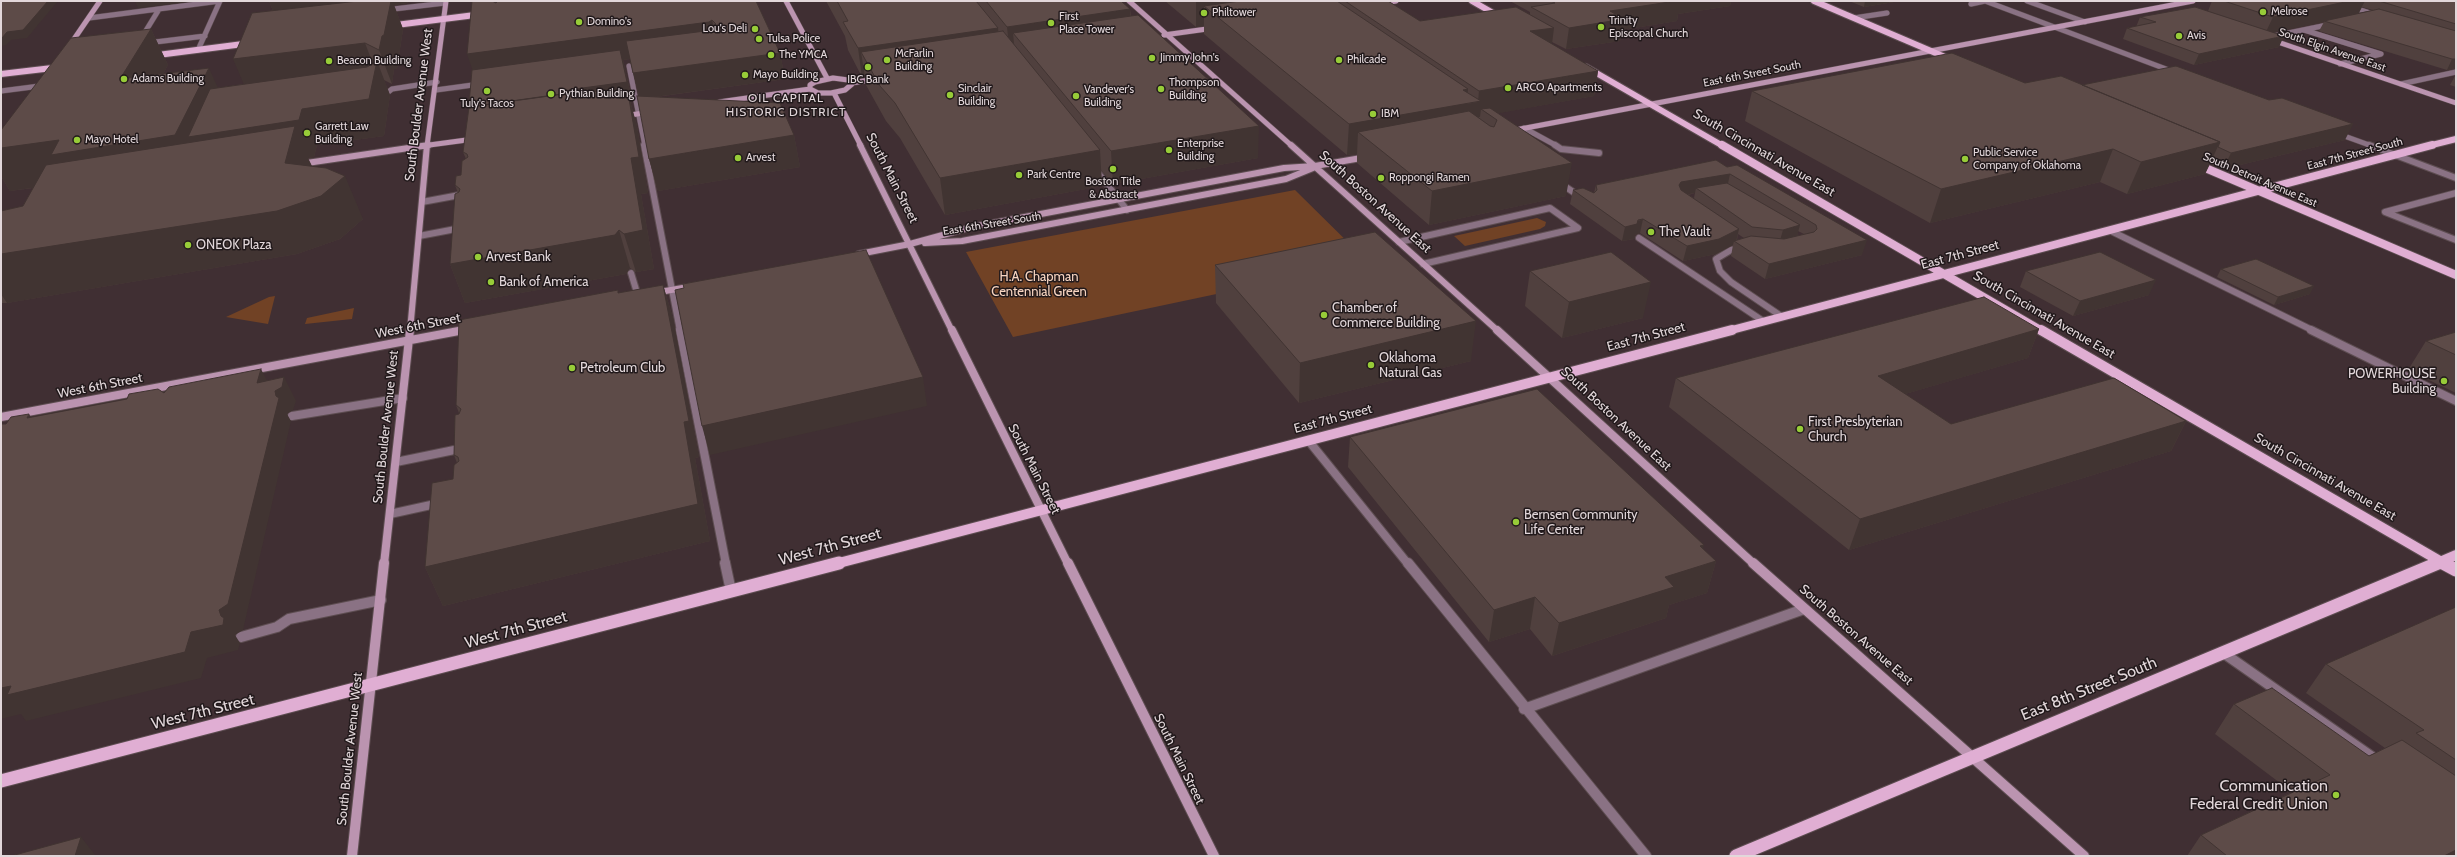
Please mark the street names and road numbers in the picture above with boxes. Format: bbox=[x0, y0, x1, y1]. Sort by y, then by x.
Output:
street label: South Elgin Avenue East bbox=[2277, 25, 2387, 75]
street label: South Boulder Avenue West bbox=[402, 28, 436, 182]
street label: East 6th Street South bbox=[1702, 58, 1802, 90]
street label: South Cincinnati Avenue East bbox=[1690, 106, 1838, 200]
street label: South Main Street bbox=[863, 130, 921, 226]
street label: East 7th Street South bbox=[2306, 135, 2404, 173]
street label: South Boston Avenue East bbox=[1316, 148, 1434, 256]
street label: South Detroit Avenue East bbox=[2201, 150, 2319, 210]
street label: East 6th Street South bbox=[942, 210, 1042, 238]
street label: East 7th Street bbox=[1919, 237, 2001, 273]
street label: South Cincinnati Avenue East bbox=[1970, 268, 2118, 362]
street label: West 6th Street bbox=[374, 310, 462, 342]
street label: East 7th Street bbox=[1605, 319, 1687, 355]
street label: South Boulder Avenue West bbox=[370, 350, 402, 504]
street label: South Boston Avenue East bbox=[1558, 364, 1674, 474]
street label: West 6th Street bbox=[56, 370, 144, 402]
street label: East 7th Street bbox=[1292, 401, 1374, 437]
street label: South Main Street bbox=[1005, 421, 1063, 517]
street label: South Cincinnati Avenue East bbox=[2251, 430, 2399, 524]
street label: West 7th Street bbox=[777, 524, 883, 570]
street label: South Boston Avenue East bbox=[1796, 581, 1916, 689]
street label: West 7th Street bbox=[463, 607, 569, 653]
street label: East 8th Street South bbox=[2018, 653, 2160, 725]
street label: South Boulder Avenue West bbox=[334, 672, 366, 826]
street label: West 7th Street bbox=[150, 690, 256, 734]
street label: South Main Street bbox=[1150, 711, 1208, 807]

